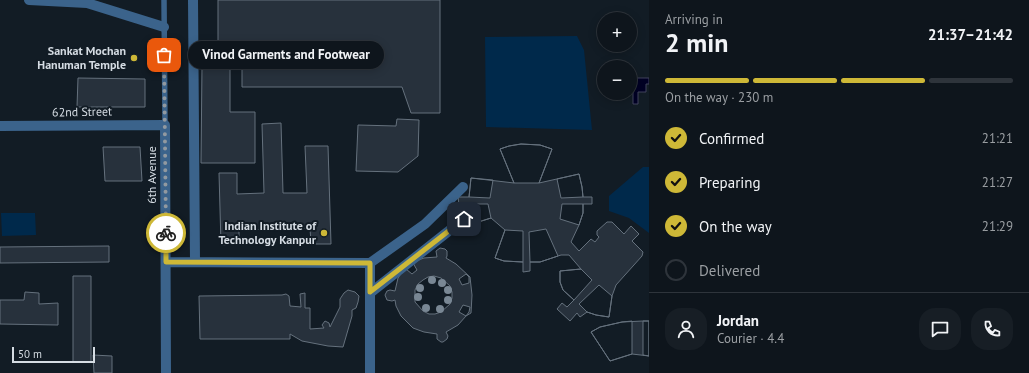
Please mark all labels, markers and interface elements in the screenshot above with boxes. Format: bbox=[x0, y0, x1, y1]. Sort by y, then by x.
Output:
text: Arriving in bbox=[665, 11, 723, 28]
map controls bbox=[597, 12, 637, 100]
button: + bbox=[597, 12, 637, 52]
text: 21:37–21:42 bbox=[928, 25, 1013, 44]
text: 2 min bbox=[665, 26, 728, 59]
pin bbox=[147, 38, 181, 72]
callout: Vinod Garments and Footwear bbox=[188, 41, 384, 69]
place label: Sankat Mochan Hanuman Temple bbox=[37, 43, 126, 72]
icon: bag bbox=[153, 44, 175, 66]
text: Vinod Garments and Footwear bbox=[202, 46, 370, 63]
marker: Sankat Mochan Hanuman Temple bbox=[129, 53, 139, 63]
button: − bbox=[597, 60, 637, 100]
text: On the way · 230 m bbox=[665, 89, 773, 106]
street label: 62nd Street bbox=[52, 103, 112, 120]
icon: check bbox=[665, 127, 687, 149]
text: Confirmed bbox=[699, 129, 764, 148]
text: 21:21 bbox=[982, 130, 1013, 147]
street label: 6th Avenue bbox=[144, 146, 159, 204]
icon: check bbox=[665, 171, 687, 193]
text: Preparing bbox=[699, 173, 761, 192]
text: 21:27 bbox=[982, 174, 1013, 191]
pin bbox=[447, 202, 481, 236]
icon: home bbox=[453, 208, 475, 230]
courier bbox=[146, 213, 186, 253]
icon: check bbox=[665, 215, 687, 237]
text: On the way bbox=[699, 217, 772, 236]
place label: Indian Institute of Technology Kanpur bbox=[218, 218, 317, 247]
text: 21:29 bbox=[982, 218, 1013, 235]
icon: bike bbox=[155, 222, 177, 244]
marker: Indian Institute of Technology Kanpur bbox=[319, 228, 329, 238]
text: Delivered bbox=[699, 261, 760, 280]
button: person bbox=[665, 308, 707, 350]
button: chat bbox=[919, 308, 961, 350]
button: phone bbox=[971, 308, 1013, 350]
text: Jordan bbox=[717, 311, 759, 330]
text: Courier · 4.4 bbox=[717, 330, 784, 347]
scale bar bbox=[12, 345, 95, 364]
text: 50 m bbox=[18, 347, 42, 361]

